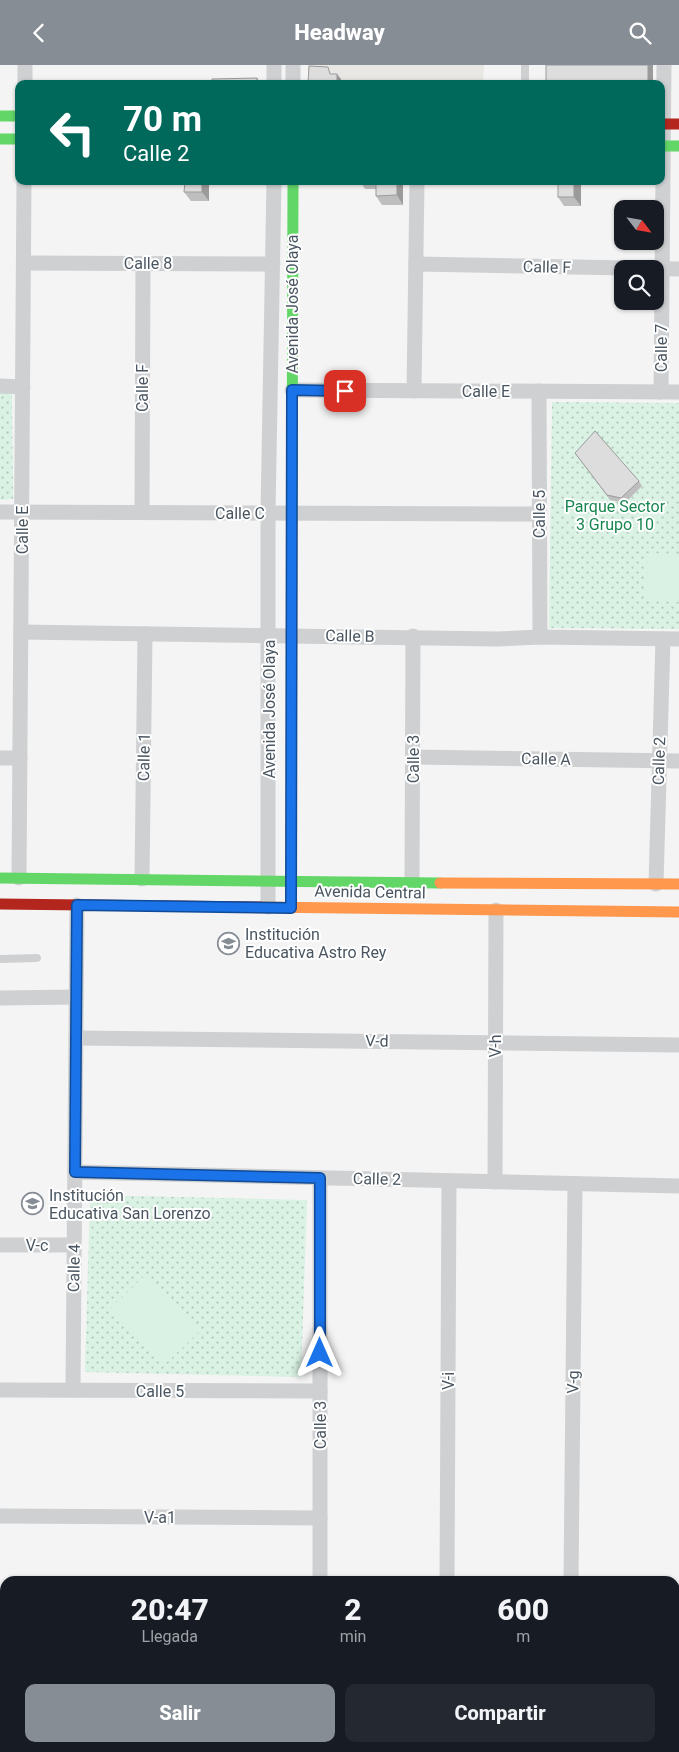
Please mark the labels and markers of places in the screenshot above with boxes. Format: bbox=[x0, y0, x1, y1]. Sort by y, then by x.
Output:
pin bbox=[324, 370, 366, 412]
place label: Institución Educativa Astro Rey bbox=[245, 925, 387, 962]
school or university icon: Institución Educativa Astro Rey bbox=[217, 931, 241, 955]
place label: Institución Educativa San Lorenzo bbox=[49, 1186, 211, 1223]
school or university icon: Institución Educativa San Lorenzo bbox=[21, 1192, 45, 1216]

